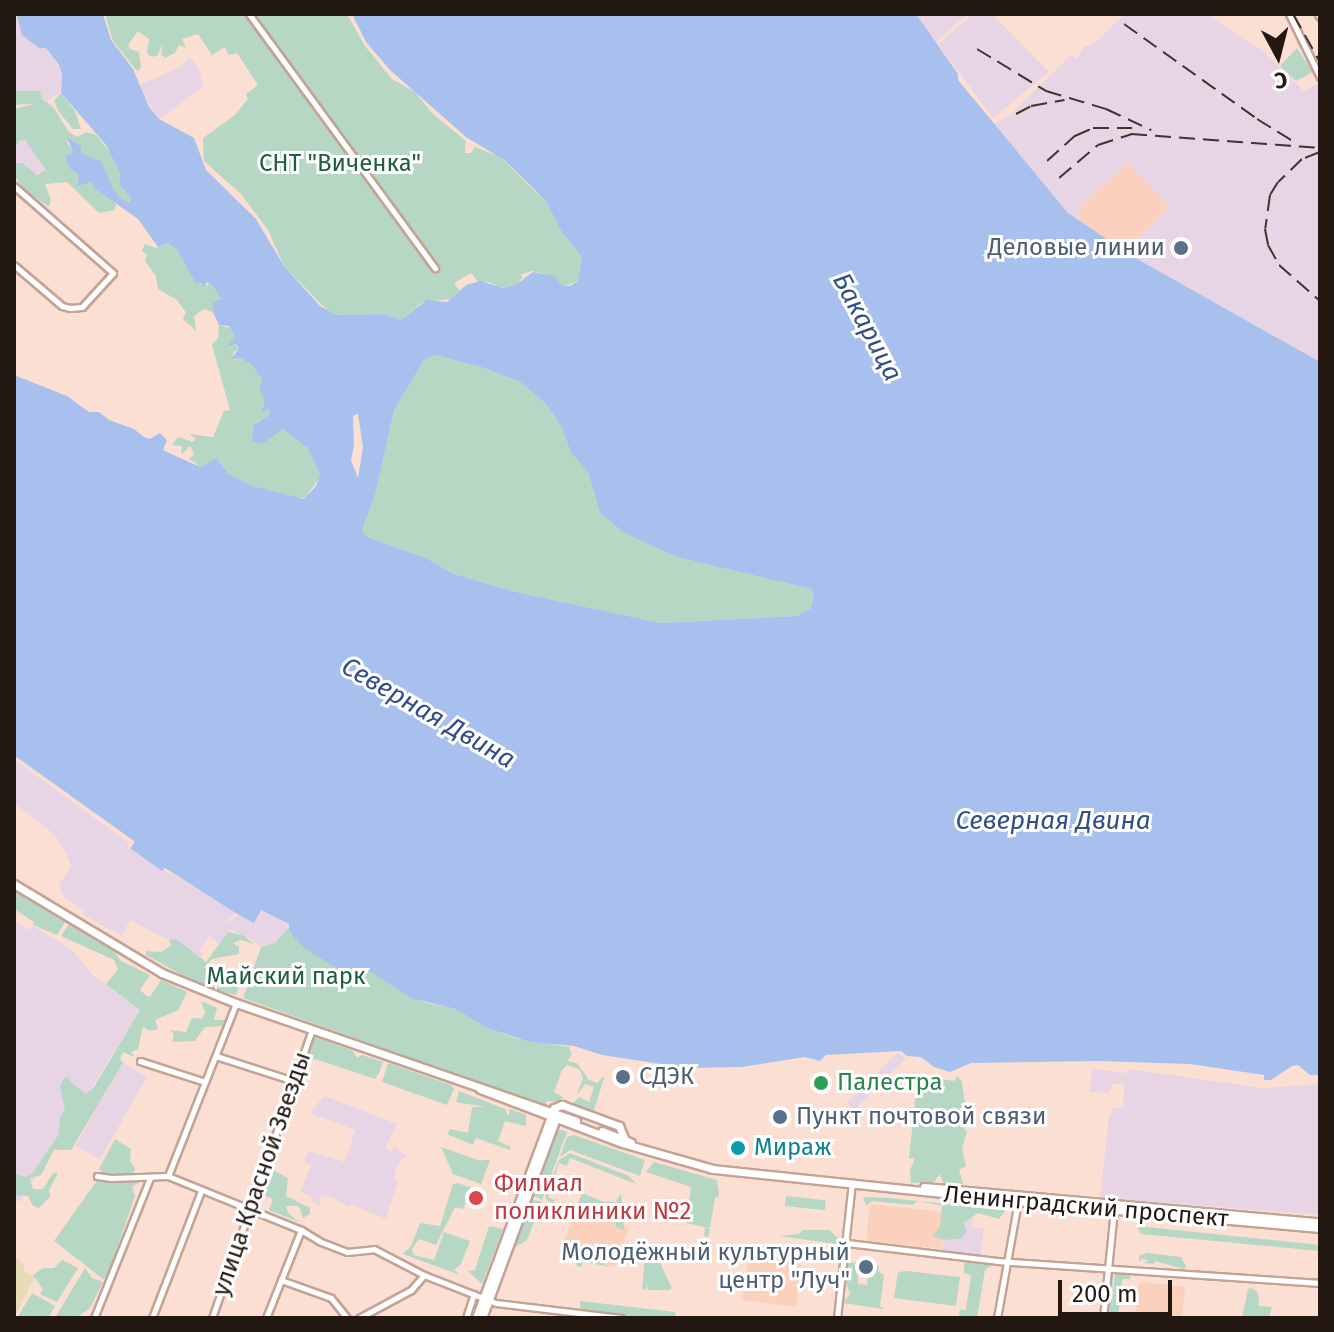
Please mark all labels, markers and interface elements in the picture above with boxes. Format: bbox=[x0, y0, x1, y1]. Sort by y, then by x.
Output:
north arrow bbox=[1238, 16, 1318, 96]
text: С bbox=[1273, 66, 1289, 94]
park label: СНТ "Виченка" bbox=[259, 150, 421, 178]
place label: Деловые линии bbox=[988, 234, 1165, 262]
marker: Деловые линии bbox=[1172, 239, 1190, 257]
water label: Бакарица bbox=[826, 268, 908, 386]
water label: Северная Двина bbox=[336, 651, 520, 775]
water label: Северная Двина bbox=[955, 805, 1151, 837]
park label: Майский парк bbox=[206, 963, 366, 991]
street label: улица Красной Звезды bbox=[207, 1048, 317, 1300]
place label: СДЭК bbox=[639, 1063, 694, 1091]
marker: СДЭК bbox=[614, 1068, 632, 1086]
place label: Палестра bbox=[837, 1069, 943, 1097]
marker: Палестра bbox=[812, 1074, 830, 1092]
place label: Пункт почтовой связи bbox=[796, 1103, 1046, 1131]
marker: Пункт почтовой связи bbox=[771, 1108, 789, 1126]
place label: Мираж bbox=[754, 1134, 831, 1162]
marker: Мираж bbox=[729, 1139, 747, 1157]
place label: Филиал поликлиники №2 bbox=[494, 1170, 691, 1226]
street label: Ленинградский проспект bbox=[942, 1180, 1230, 1234]
marker: Филиал поликлиники №2 bbox=[465, 1187, 487, 1209]
place label: Молодёжный культурный центр "Луч" bbox=[561, 1239, 850, 1295]
marker: Молодёжный культурный центр "Луч" bbox=[857, 1258, 875, 1276]
scale bar bbox=[1062, 1264, 1176, 1314]
text: 200 m bbox=[1072, 1280, 1138, 1308]

